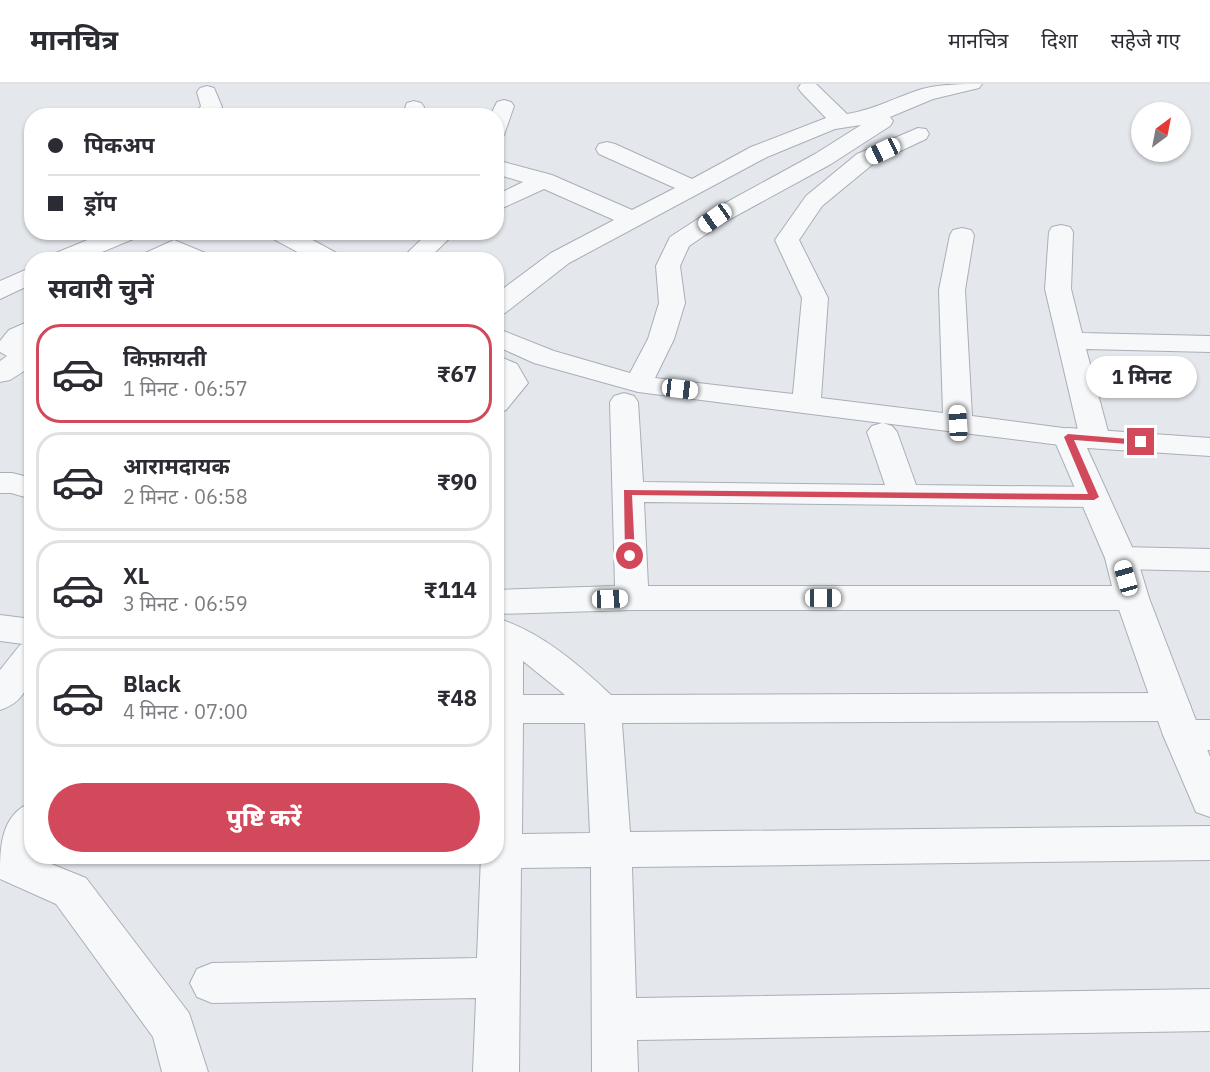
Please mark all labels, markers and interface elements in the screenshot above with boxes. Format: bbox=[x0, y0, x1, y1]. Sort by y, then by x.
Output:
text: मानचित्र bbox=[30, 21, 118, 58]
text: मानचित्र bbox=[948, 26, 1008, 54]
text: दिशा bbox=[1041, 26, 1078, 54]
text: सहेजे गए bbox=[1111, 26, 1180, 54]
north arrow bbox=[1131, 102, 1191, 162]
map controls bbox=[1131, 102, 1191, 162]
text: पिकअप bbox=[84, 130, 155, 159]
car bbox=[863, 135, 903, 167]
text: ड्रॉप bbox=[84, 188, 117, 217]
car bbox=[695, 200, 735, 236]
text: सवारी चुनें bbox=[48, 270, 154, 305]
text: किफ़ायती bbox=[123, 343, 207, 372]
icon: car bbox=[51, 347, 105, 401]
callout: 1 मिनट bbox=[1086, 355, 1196, 397]
text: ₹67 bbox=[437, 359, 477, 388]
text: 1 मिनट bbox=[1112, 363, 1171, 390]
text: 1 मिनट · 06:57 bbox=[123, 375, 248, 402]
car bbox=[661, 378, 699, 400]
car bbox=[948, 405, 968, 441]
route end bbox=[1127, 428, 1154, 455]
text: आरामदायक bbox=[123, 451, 230, 480]
icon: car bbox=[51, 455, 105, 509]
text: ₹90 bbox=[437, 467, 477, 496]
text: 2 मिनट · 06:58 bbox=[123, 483, 248, 510]
route start bbox=[616, 542, 643, 569]
car bbox=[1112, 558, 1140, 598]
text: XL bbox=[123, 561, 149, 590]
icon: car bbox=[51, 563, 105, 617]
text: ₹114 bbox=[424, 575, 477, 604]
car bbox=[592, 589, 628, 609]
car bbox=[805, 589, 841, 607]
text: 3 मिनट · 06:59 bbox=[123, 590, 248, 617]
text: Black bbox=[123, 669, 181, 698]
icon: car bbox=[51, 671, 105, 725]
text: ₹48 bbox=[437, 683, 477, 712]
text: 4 मिनट · 07:00 bbox=[123, 698, 248, 725]
button: पुष्टि करें bbox=[48, 783, 480, 852]

